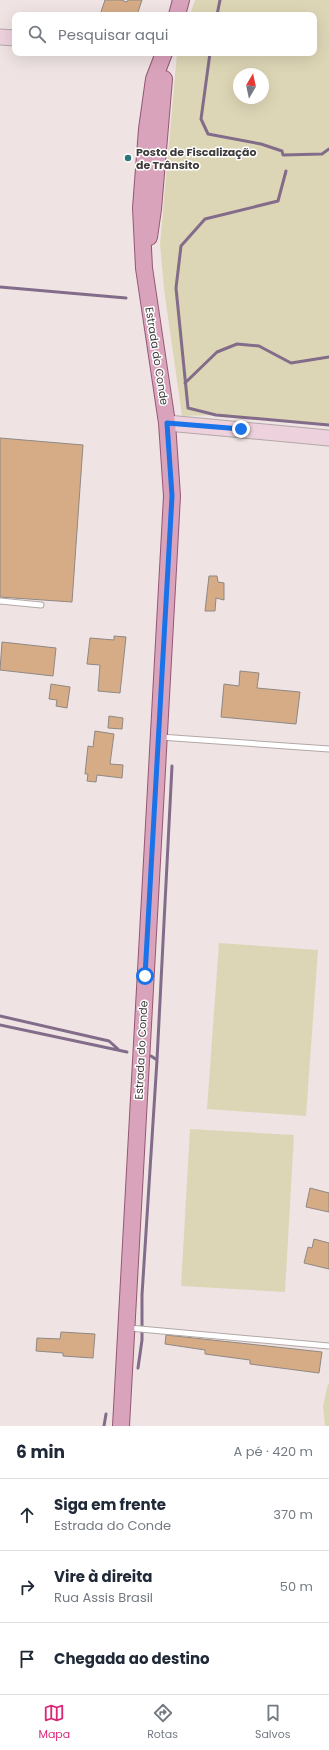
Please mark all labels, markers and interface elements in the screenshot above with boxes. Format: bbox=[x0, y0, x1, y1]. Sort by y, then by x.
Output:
search box bbox=[12, 12, 317, 56]
icon: search bbox=[26, 23, 48, 45]
text: Pesquisar aqui bbox=[58, 24, 168, 45]
north arrow bbox=[233, 68, 269, 104]
place label: Posto de Fiscalização de Trânsito bbox=[136, 144, 256, 173]
marker: Posto de Fiscalização de Trânsito bbox=[123, 153, 133, 163]
street label: Estrada do Conde bbox=[141, 306, 173, 406]
route end bbox=[232, 420, 250, 438]
route start bbox=[136, 967, 154, 985]
street label: Estrada do Conde bbox=[130, 1000, 152, 1100]
text: 6 min bbox=[16, 1440, 65, 1464]
text: A pé · 420 m bbox=[234, 1442, 313, 1461]
text: Siga em frente bbox=[54, 1494, 166, 1515]
icon: ahead bbox=[16, 1504, 38, 1526]
text: 370 m bbox=[273, 1505, 313, 1524]
text: Estrada do Conde bbox=[54, 1516, 171, 1535]
text: Vire à direita bbox=[54, 1566, 153, 1587]
icon: right bbox=[16, 1576, 38, 1598]
text: 50 m bbox=[280, 1577, 313, 1596]
text: Rua Assis Brasil bbox=[54, 1588, 153, 1607]
icon: arrive bbox=[16, 1648, 38, 1670]
text: Chegada ao destino bbox=[54, 1648, 210, 1669]
tab: Mapa bbox=[38, 1702, 70, 1743]
tab: Rotas bbox=[147, 1702, 178, 1743]
tab: Salvos bbox=[255, 1702, 291, 1743]

